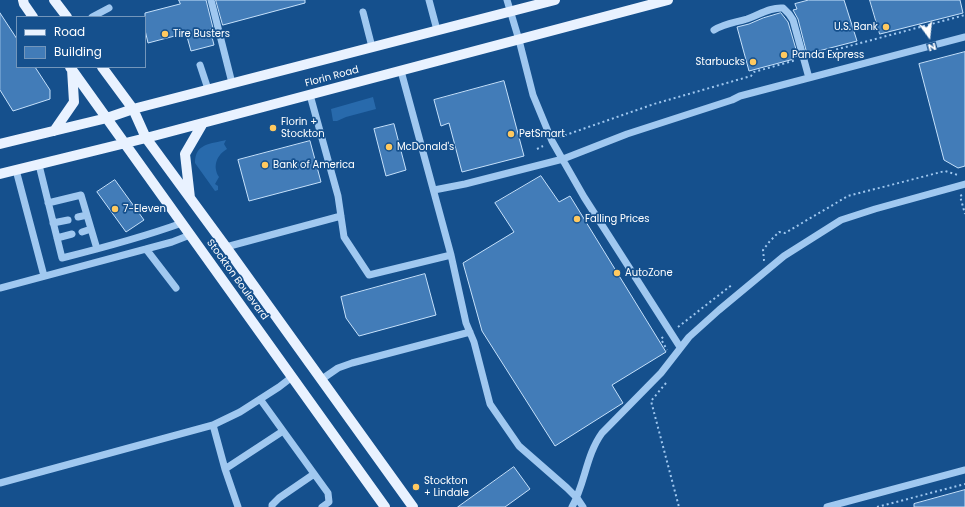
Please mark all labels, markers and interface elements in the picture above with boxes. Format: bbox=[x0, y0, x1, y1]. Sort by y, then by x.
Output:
legend bbox=[16, 16, 146, 68]
north arrow bbox=[909, 16, 949, 56]
place label: U.S. Bank bbox=[834, 21, 878, 33]
marker: U.S. Bank bbox=[881, 22, 891, 32]
text: Road bbox=[54, 23, 85, 40]
place label: Tire Busters bbox=[173, 28, 230, 40]
marker: Tire Busters bbox=[160, 29, 170, 39]
text: N bbox=[926, 39, 938, 56]
text: Building bbox=[54, 43, 102, 60]
place label: Panda Express bbox=[792, 49, 864, 61]
marker: Panda Express bbox=[779, 50, 789, 60]
place label: Starbucks bbox=[695, 56, 745, 68]
marker: Starbucks bbox=[748, 57, 758, 67]
street label: Florin Road bbox=[304, 64, 360, 90]
place label: Florin + Stockton bbox=[281, 116, 325, 140]
marker: Florin + Stockton bbox=[268, 123, 278, 133]
place label: PetSmart bbox=[519, 128, 565, 140]
marker: PetSmart bbox=[506, 129, 516, 139]
place label: McDonald's bbox=[397, 141, 454, 153]
marker: McDonald's bbox=[384, 142, 394, 152]
place label: Bank of America bbox=[273, 159, 355, 171]
marker: Bank of America bbox=[260, 160, 270, 170]
place label: 7-Eleven bbox=[123, 203, 166, 215]
marker: 7-Eleven bbox=[110, 204, 120, 214]
place label: Falling Prices bbox=[585, 213, 649, 225]
marker: Falling Prices bbox=[572, 214, 582, 224]
street label: Stockton Boulevard bbox=[204, 237, 270, 323]
place label: AutoZone bbox=[625, 267, 673, 279]
marker: AutoZone bbox=[612, 268, 622, 278]
place label: Stockton + Lindale bbox=[424, 475, 469, 498]
marker: Stockton + Lindale bbox=[411, 482, 421, 492]

